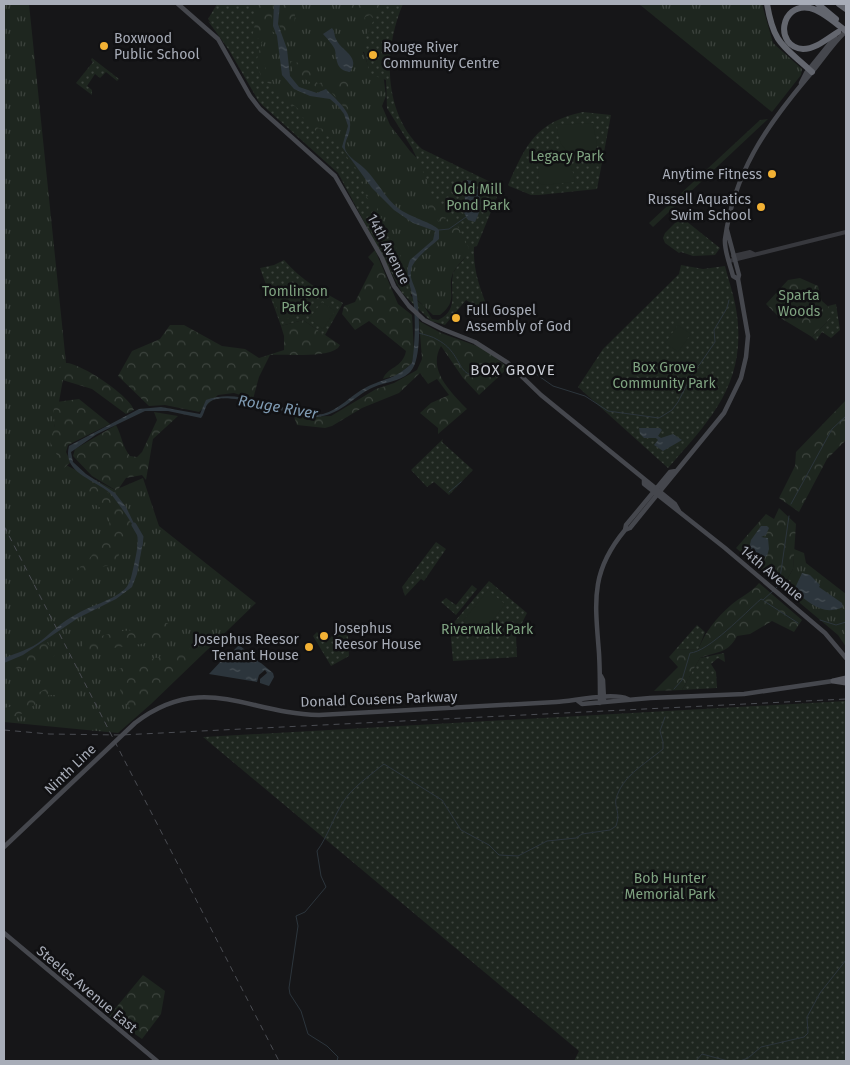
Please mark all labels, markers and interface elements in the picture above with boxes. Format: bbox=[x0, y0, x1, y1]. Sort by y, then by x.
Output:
place label: Boxwood Public School bbox=[114, 30, 200, 63]
place label: Rouge River Community Centre bbox=[383, 39, 500, 72]
marker: Boxwood Public School bbox=[98, 40, 110, 52]
marker: Rouge River Community Centre bbox=[367, 49, 379, 61]
park label: Legacy Park bbox=[530, 148, 605, 165]
place label: Anytime Fitness bbox=[662, 166, 762, 183]
marker: Anytime Fitness bbox=[766, 168, 778, 180]
park label: Old Mill Pond Park bbox=[446, 181, 511, 214]
place label: Russell Aquatics Swim School bbox=[648, 191, 751, 224]
marker: Russell Aquatics Swim School bbox=[755, 201, 767, 213]
street label: 14th Avenue bbox=[364, 211, 414, 287]
park label: Tomlinson Park bbox=[262, 283, 328, 316]
park label: Sparta Woods bbox=[778, 287, 821, 320]
place label: Full Gospel Assembly of God bbox=[466, 302, 571, 335]
marker: Full Gospel Assembly of God bbox=[450, 312, 462, 324]
park label: Box Grove Community Park bbox=[612, 359, 716, 392]
district label: BOX GROVE bbox=[470, 361, 556, 379]
water label: Rouge River bbox=[237, 391, 320, 423]
street label: 14th Avenue bbox=[737, 542, 807, 605]
place label: Josephus Reesor House bbox=[334, 620, 421, 653]
park label: Riverwalk Park bbox=[441, 621, 534, 638]
marker: Josephus Reesor House bbox=[318, 630, 330, 642]
place label: Josephus Reesor Tenant House bbox=[194, 631, 300, 664]
marker: Josephus Reesor Tenant House bbox=[303, 641, 315, 653]
street label: Donald Cousens Parkway bbox=[300, 688, 458, 711]
street label: Ninth Line bbox=[41, 741, 100, 798]
park label: Bob Hunter Memorial Park bbox=[625, 870, 716, 903]
street label: Steeles Avenue East bbox=[33, 942, 141, 1037]

